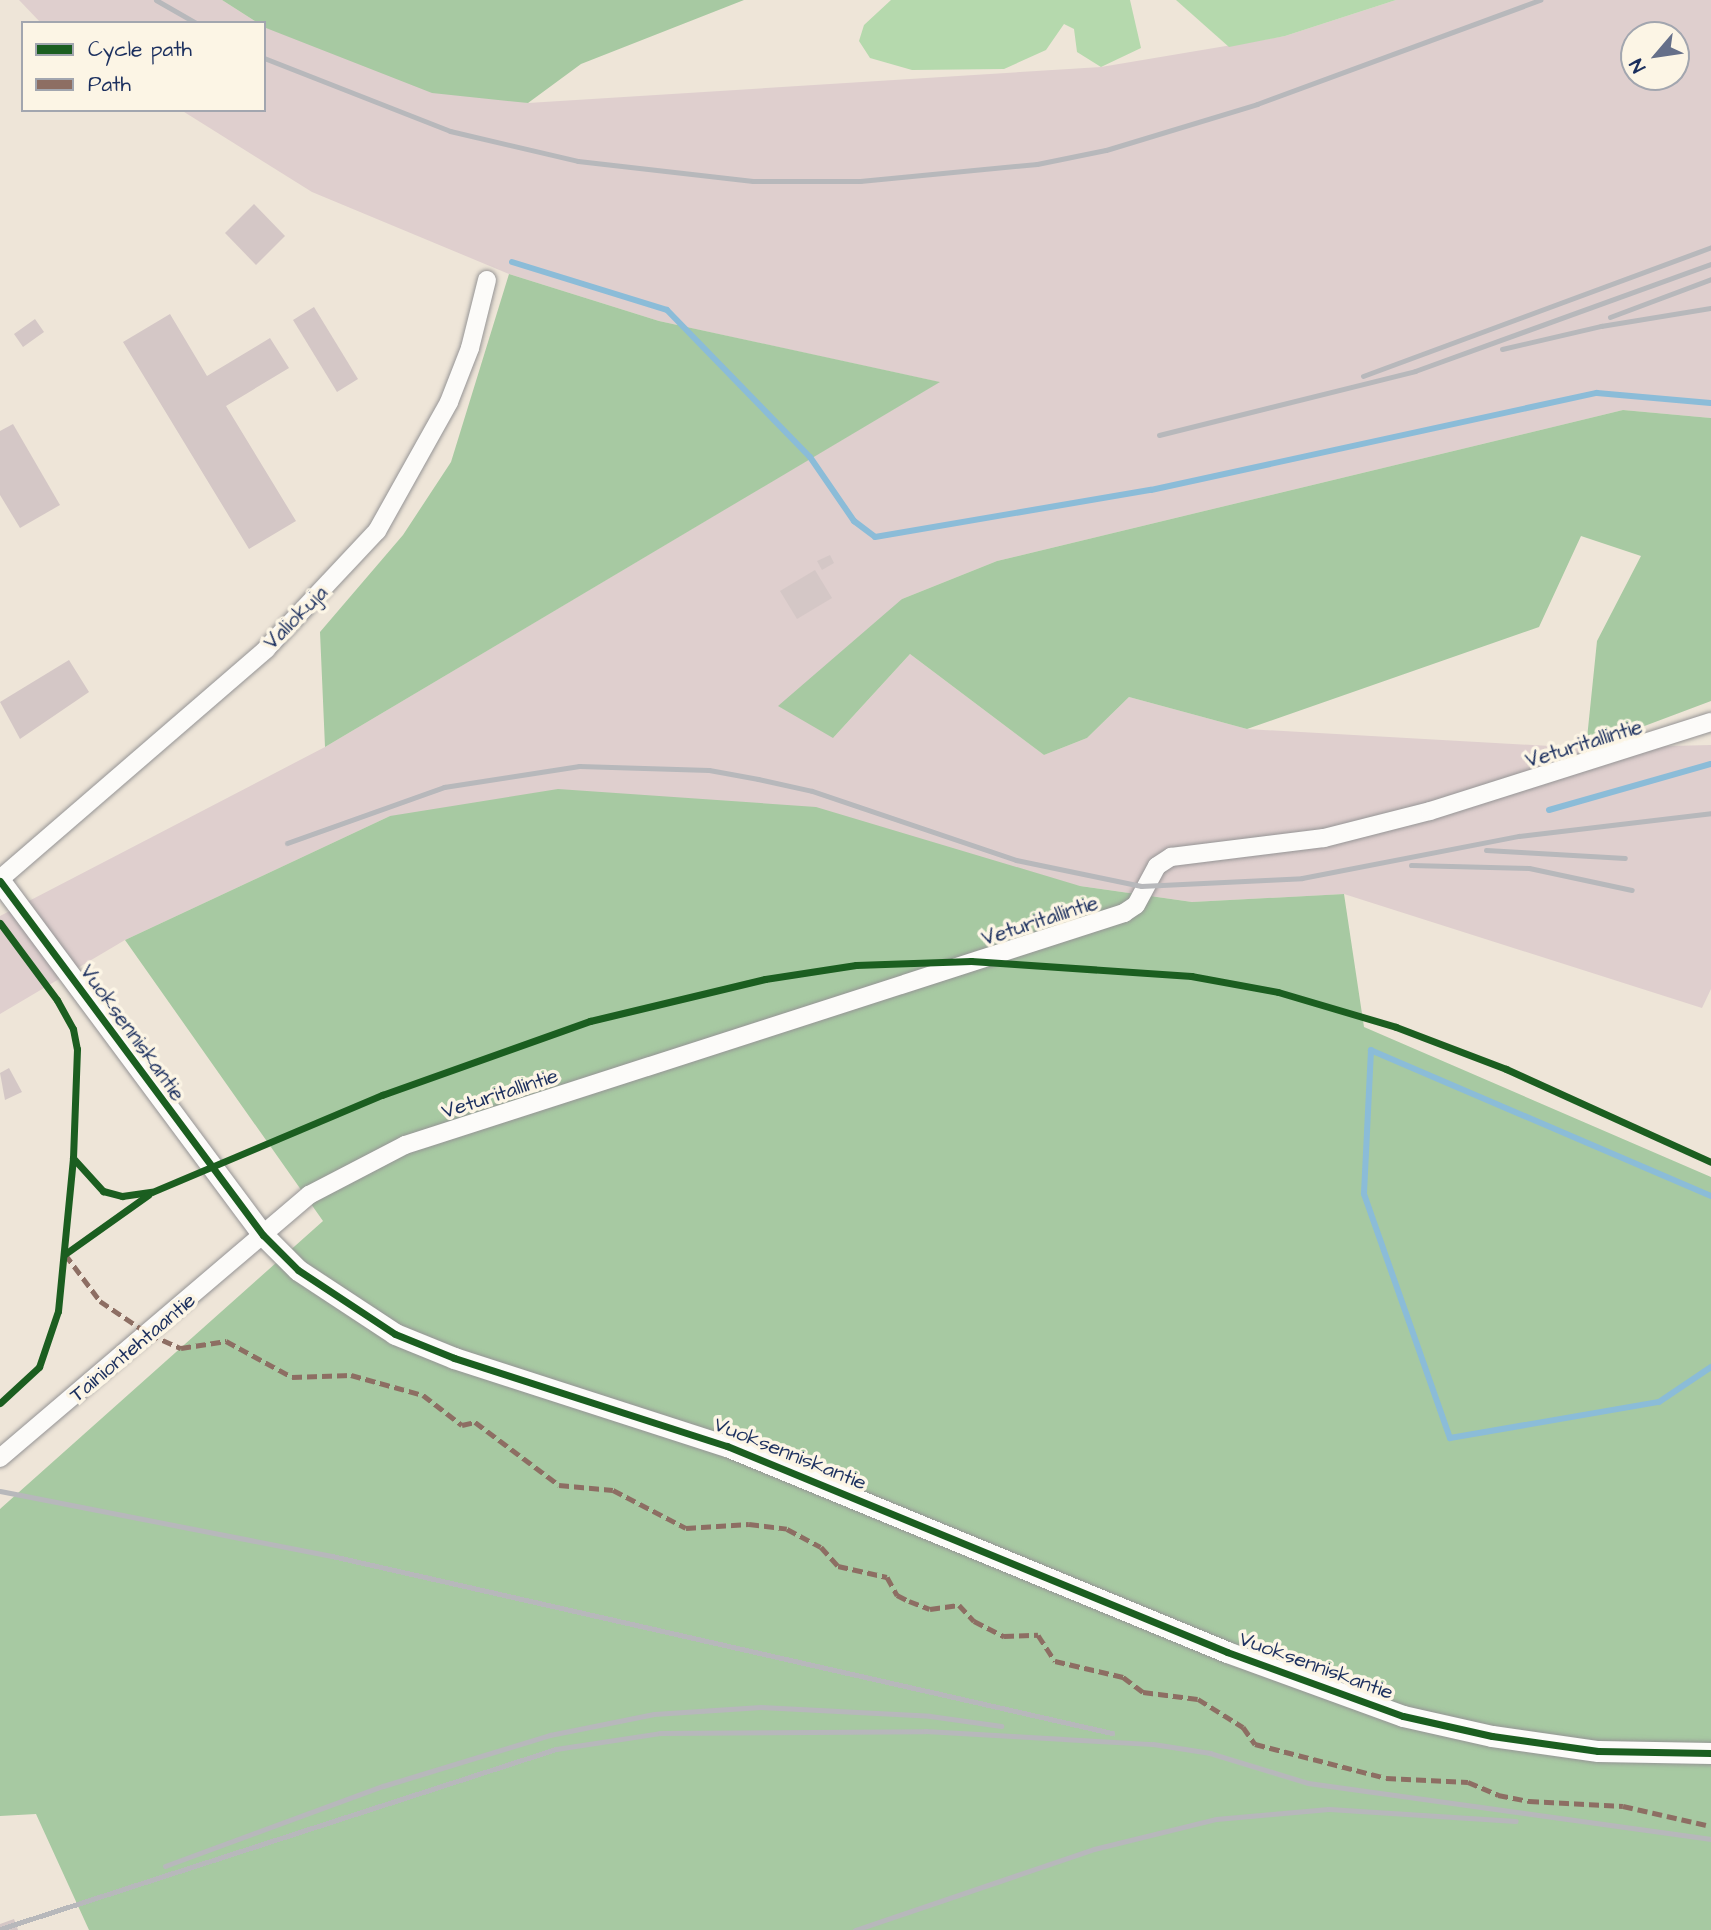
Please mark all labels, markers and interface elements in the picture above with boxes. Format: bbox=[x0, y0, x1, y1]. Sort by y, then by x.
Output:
legend bbox=[21, 21, 266, 112]
north arrow bbox=[1620, 21, 1690, 91]
text: Cycle path bbox=[88, 35, 192, 64]
text: N bbox=[1623, 54, 1653, 77]
text: Path bbox=[88, 70, 131, 99]
street label: Valiokuja bbox=[259, 581, 333, 655]
street label: Veturitallintie bbox=[1522, 714, 1646, 774]
street label: Veturitallintie bbox=[979, 890, 1101, 952]
street label: Vuoksenniskantie bbox=[74, 960, 190, 1106]
street label: Veturitallintie bbox=[439, 1063, 561, 1125]
street label: Tainiontehtaantie bbox=[65, 1288, 201, 1408]
street label: Vuoksenniskantie bbox=[710, 1412, 870, 1496]
street label: Vuoksenniskantie bbox=[1235, 1626, 1397, 1706]

